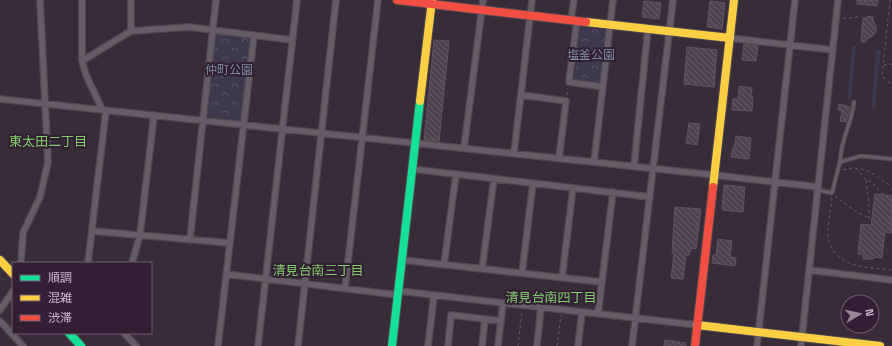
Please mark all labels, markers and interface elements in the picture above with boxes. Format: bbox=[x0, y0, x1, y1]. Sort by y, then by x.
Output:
park label: 塩釜公園 bbox=[567, 47, 615, 63]
park label: 仲町公園 bbox=[205, 62, 253, 78]
district label: 東太田二丁目 bbox=[9, 133, 87, 150]
legend bbox=[12, 262, 152, 334]
district label: 清見台南三丁目 bbox=[272, 262, 364, 279]
text: 順調 bbox=[48, 270, 72, 286]
district label: 清見台南四丁目 bbox=[505, 289, 597, 306]
text: 混雑 bbox=[48, 290, 72, 306]
north arrow bbox=[840, 294, 880, 334]
text: N bbox=[862, 308, 877, 317]
text: 渋滞 bbox=[48, 310, 72, 326]

